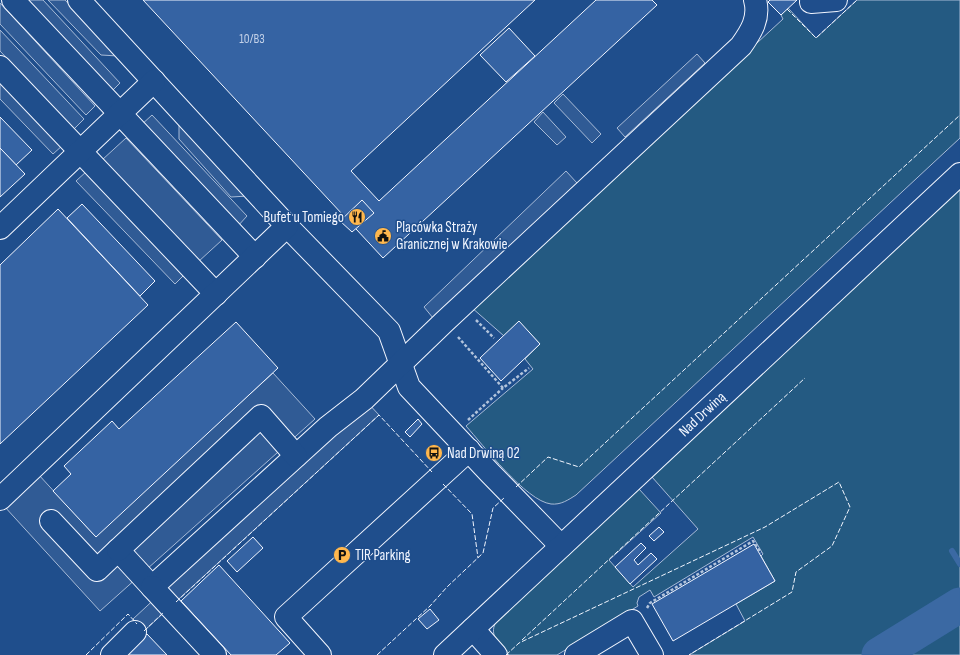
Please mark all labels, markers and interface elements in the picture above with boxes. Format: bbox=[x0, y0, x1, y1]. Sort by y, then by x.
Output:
house number: 10/B3 bbox=[239, 31, 265, 47]
restaurant icon: Bufet u Tomiego bbox=[347, 207, 367, 227]
place label: Bufet u Tomiego bbox=[264, 208, 344, 227]
place label: Placówka Straży Granicznej w Krakowie bbox=[396, 218, 508, 254]
public building icon: Placówka Straży Granicznej w Krakowie bbox=[373, 226, 393, 246]
street label: Nad Drwiną bbox=[675, 388, 730, 441]
bus stop icon: Nad Drwiną 02 bbox=[424, 443, 444, 463]
place label: Nad Drwiną 02 bbox=[447, 444, 520, 463]
parking icon: TIR Parking bbox=[332, 545, 352, 565]
place label: TIR Parking bbox=[355, 546, 411, 565]

